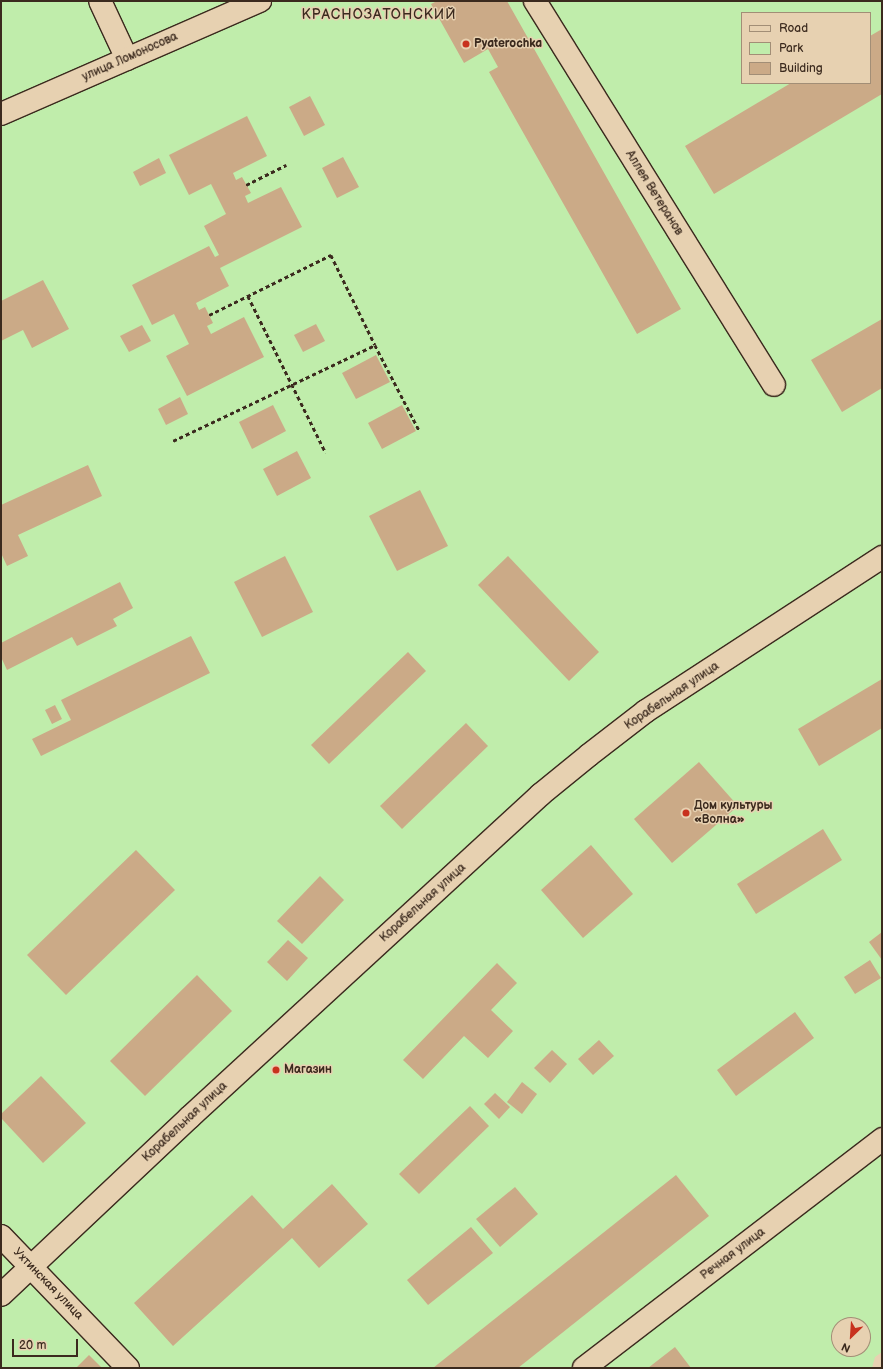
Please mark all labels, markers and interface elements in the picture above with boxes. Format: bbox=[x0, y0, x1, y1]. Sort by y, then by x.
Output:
district label: КРАСНОЗАТОНСКИЙ bbox=[302, 7, 456, 23]
legend bbox=[741, 12, 871, 84]
text: Road bbox=[779, 21, 808, 36]
street label: улица Ломоносова bbox=[80, 29, 180, 85]
place label: Pyaterochka bbox=[474, 37, 542, 51]
marker: Pyaterochka bbox=[461, 39, 471, 49]
text: Park bbox=[779, 41, 803, 56]
text: Building bbox=[779, 61, 823, 76]
street label: Аллея Ветеранов bbox=[622, 148, 686, 238]
street label: Корабельная улица bbox=[622, 659, 722, 733]
place label: Дом культуры «Волна» bbox=[694, 799, 772, 827]
marker: Дом культуры «Волна» bbox=[681, 808, 691, 818]
street label: Корабельная улица bbox=[377, 861, 469, 945]
place label: Магазин bbox=[284, 1063, 332, 1077]
marker: Магазин bbox=[271, 1065, 281, 1075]
street label: Корабельная улица bbox=[140, 1079, 230, 1165]
street label: Речная улица bbox=[698, 1225, 768, 1283]
street label: Ухтинская улица bbox=[10, 1245, 86, 1323]
north arrow bbox=[831, 1317, 871, 1357]
scale bar bbox=[14, 1331, 80, 1357]
text: 20 m bbox=[19, 1338, 46, 1353]
text: N bbox=[840, 1340, 853, 1355]

